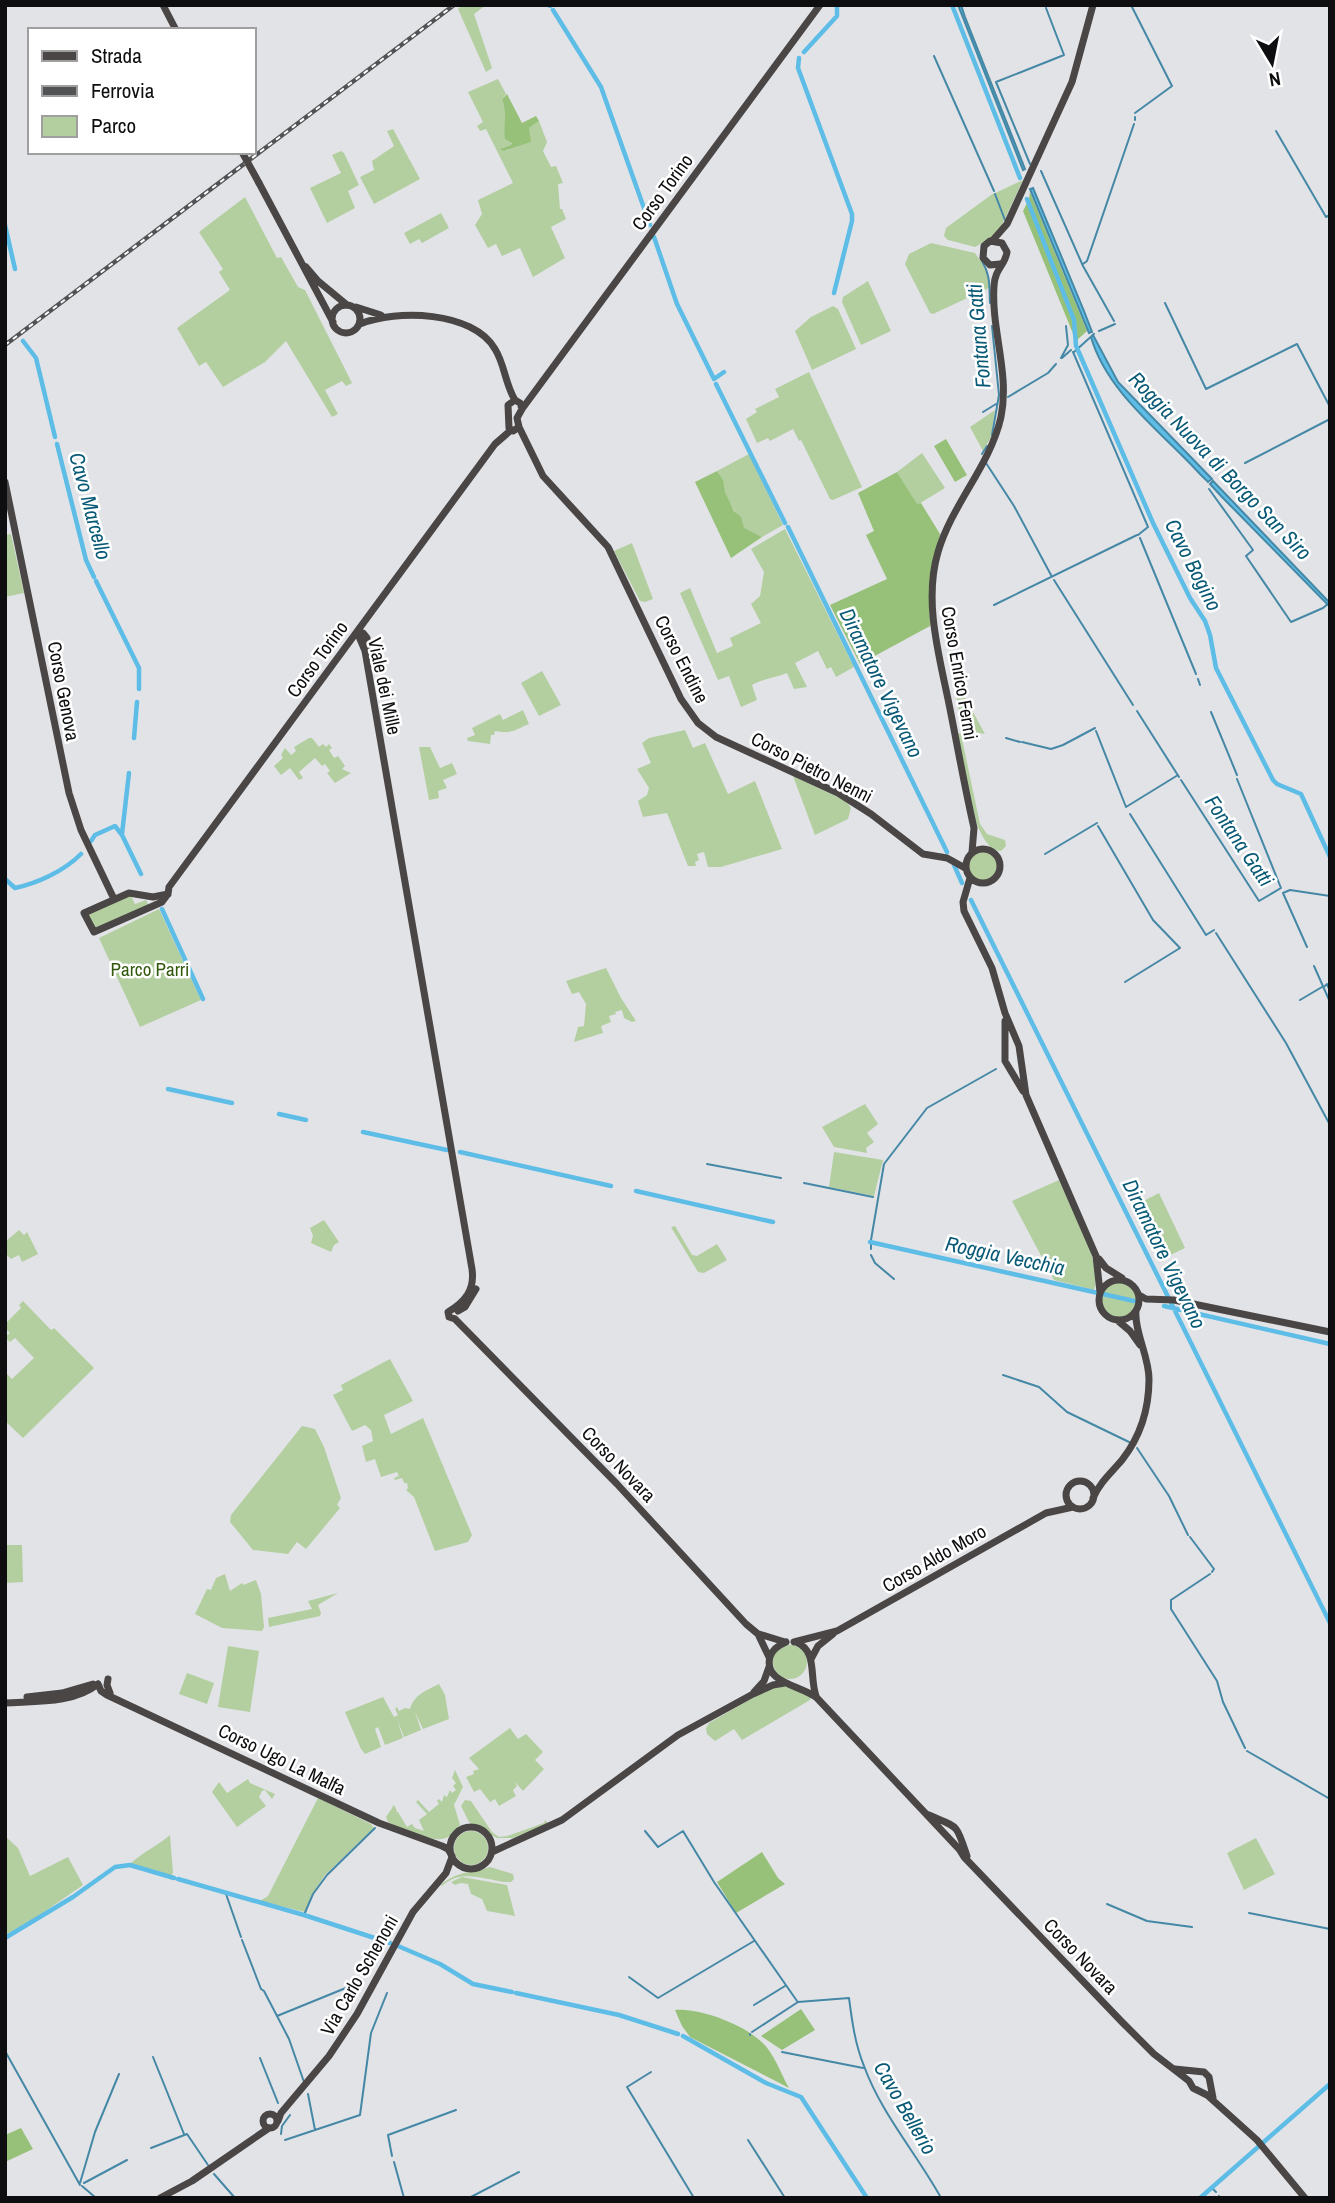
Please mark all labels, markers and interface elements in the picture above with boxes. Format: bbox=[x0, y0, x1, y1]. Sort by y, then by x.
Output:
legend bbox=[28, 28, 256, 154]
north arrow bbox=[1237, 28, 1307, 98]
text: Strada bbox=[91, 41, 142, 70]
text: N bbox=[1267, 66, 1283, 94]
text: Ferrovia bbox=[91, 76, 155, 105]
text: Parco bbox=[91, 111, 136, 140]
street label: Corso Torino bbox=[625, 148, 699, 236]
water label: Fontana Gatti bbox=[959, 282, 998, 389]
water label: Roggia Nuova di Borgo San Siro bbox=[1122, 365, 1318, 566]
water label: Cavo Marcello bbox=[62, 449, 119, 563]
water label: Cavo Bogino bbox=[1158, 514, 1229, 616]
water label: Diramatore Vigevano bbox=[833, 603, 930, 763]
street label: Corso Enrico Fermi bbox=[935, 604, 985, 742]
street label: Corso Endine bbox=[649, 611, 715, 707]
street label: Corso Torino bbox=[280, 615, 354, 703]
street label: Viale dei Mille bbox=[362, 635, 408, 737]
street label: Corso Genova bbox=[42, 639, 86, 743]
street label: Corso Pietro Nenni bbox=[747, 725, 877, 809]
water label: Fontana Gatti bbox=[1198, 789, 1281, 892]
park label: Parco Parri bbox=[111, 956, 189, 982]
water label: Diramatore Vigevano bbox=[1116, 1174, 1213, 1334]
water label: Roggia Vecchia bbox=[943, 1229, 1067, 1282]
street label: Corso Novara bbox=[576, 1420, 662, 1508]
street label: Corso Aldo Moro bbox=[877, 1518, 991, 1598]
street label: Corso Ugo La Malfa bbox=[214, 1717, 350, 1801]
street label: Via Carlo Schenoni bbox=[314, 1910, 404, 2040]
street label: Corso Novara bbox=[1038, 1912, 1124, 2000]
water label: Cavo Bellerio bbox=[867, 2056, 944, 2160]

